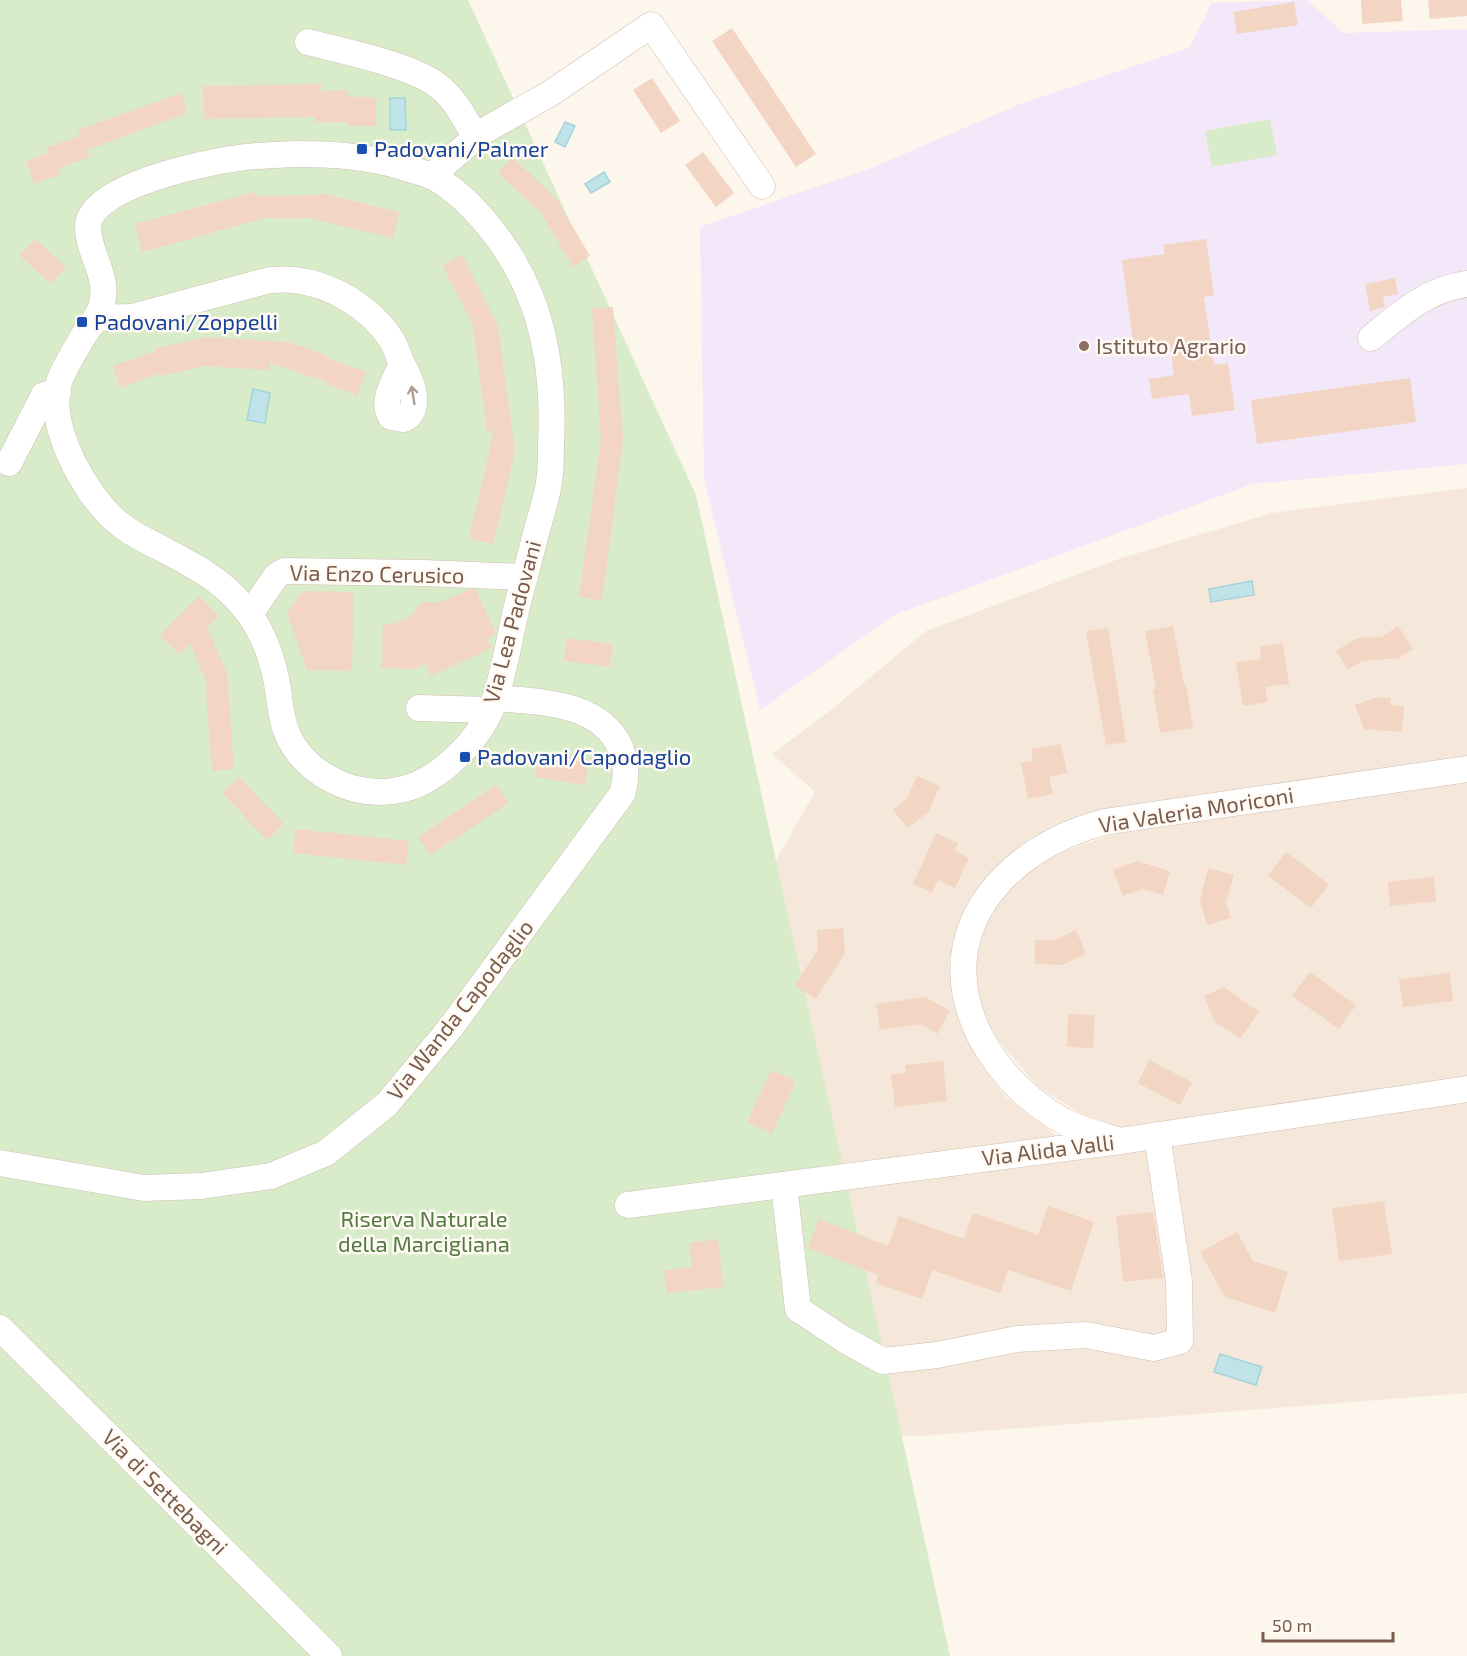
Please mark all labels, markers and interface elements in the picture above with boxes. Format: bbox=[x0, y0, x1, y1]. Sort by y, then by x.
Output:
place label: Padovani/Palmer bbox=[374, 135, 549, 161]
marker: Padovani/Palmer bbox=[355, 142, 369, 156]
place label: Padovani/Zoppelli bbox=[94, 308, 278, 334]
marker: Padovani/Zoppelli bbox=[75, 315, 89, 329]
place label: Istituto Agrario bbox=[1096, 332, 1247, 358]
marker: Istituto Agrario bbox=[1077, 339, 1091, 353]
one-way arrow bbox=[407, 386, 418, 405]
street label: Via Lea Padovani bbox=[477, 537, 545, 706]
street label: Via Enzo Cerusico bbox=[289, 558, 465, 588]
place label: Padovani/Capodaglio bbox=[477, 743, 691, 769]
marker: Padovani/Capodaglio bbox=[458, 750, 472, 764]
street label: Via Valeria Moriconi bbox=[1096, 781, 1295, 837]
street label: Via Wanda Capodaglio bbox=[381, 914, 538, 1105]
street label: Via Alida Valli bbox=[980, 1128, 1116, 1170]
park label: Riserva Naturale della Marcigliana bbox=[338, 1205, 510, 1256]
street label: Via di Settebagni bbox=[98, 1423, 234, 1559]
scale bar bbox=[1263, 1605, 1394, 1643]
text: 50 m bbox=[1272, 1614, 1312, 1636]

